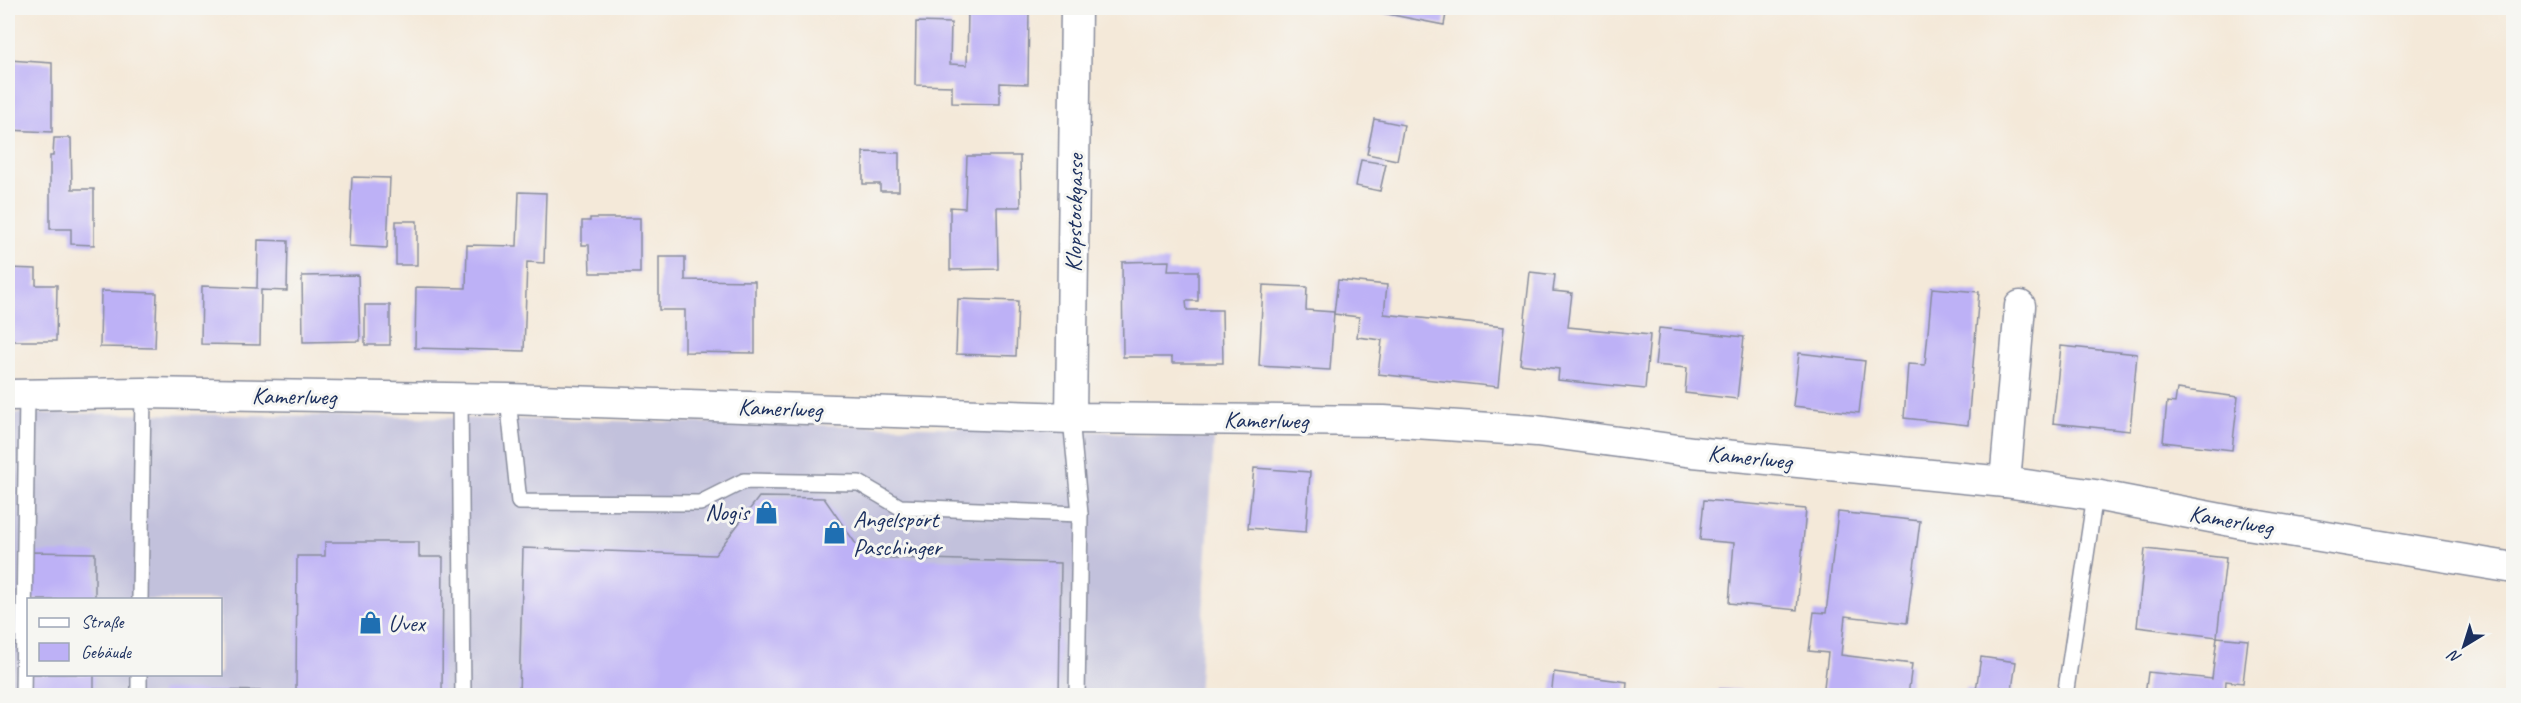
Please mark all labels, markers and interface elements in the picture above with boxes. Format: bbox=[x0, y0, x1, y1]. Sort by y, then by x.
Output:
street label: Klopstockgasse bbox=[1058, 151, 1090, 272]
street label: Kamerlweg bbox=[252, 380, 339, 412]
street label: Kamerlweg bbox=[737, 392, 825, 425]
street label: Kamerlweg bbox=[1224, 404, 1311, 436]
street label: Kamerlweg bbox=[1707, 438, 1796, 477]
place label: Nogis bbox=[705, 497, 751, 527]
street label: Kamerlweg bbox=[2187, 498, 2277, 543]
shop icon: Nogis bbox=[754, 499, 780, 525]
place label: Angelsport Paschinger bbox=[853, 504, 944, 562]
shop icon: Angelsport Paschinger bbox=[822, 520, 848, 546]
legend bbox=[27, 598, 222, 676]
place label: Uvex bbox=[388, 608, 427, 638]
shop icon: Uvex bbox=[357, 610, 383, 636]
text: Straße bbox=[81, 611, 125, 633]
north arrow bbox=[2434, 616, 2494, 676]
text: Gebäude bbox=[81, 641, 132, 663]
text: N bbox=[2443, 644, 2465, 668]

